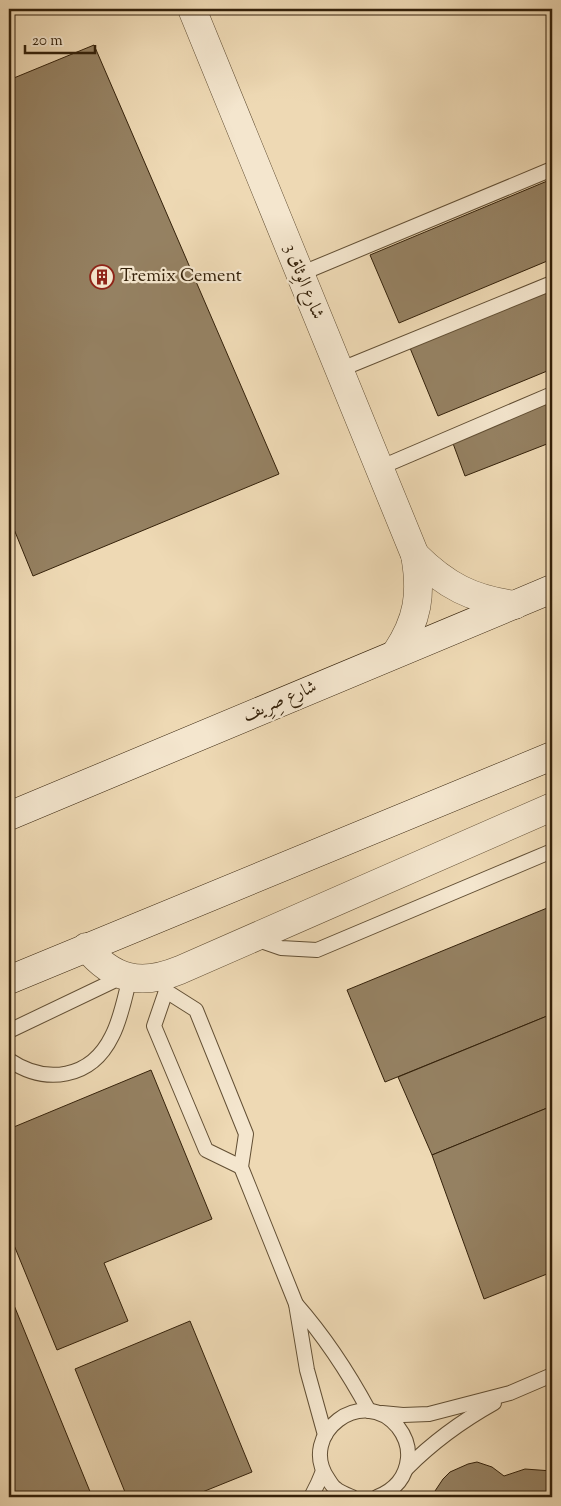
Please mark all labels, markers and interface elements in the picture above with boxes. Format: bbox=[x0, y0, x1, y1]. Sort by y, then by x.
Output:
scale bar bbox=[25, 22, 95, 54]
text: 20 m bbox=[32, 31, 63, 52]
street label: شارع الوِثاق 3 bbox=[276, 240, 330, 324]
building icon: Tremix Cement bbox=[89, 264, 115, 290]
place label: Tremix Cement bbox=[120, 264, 242, 290]
street label: شارع صِرِيف bbox=[239, 675, 321, 729]

